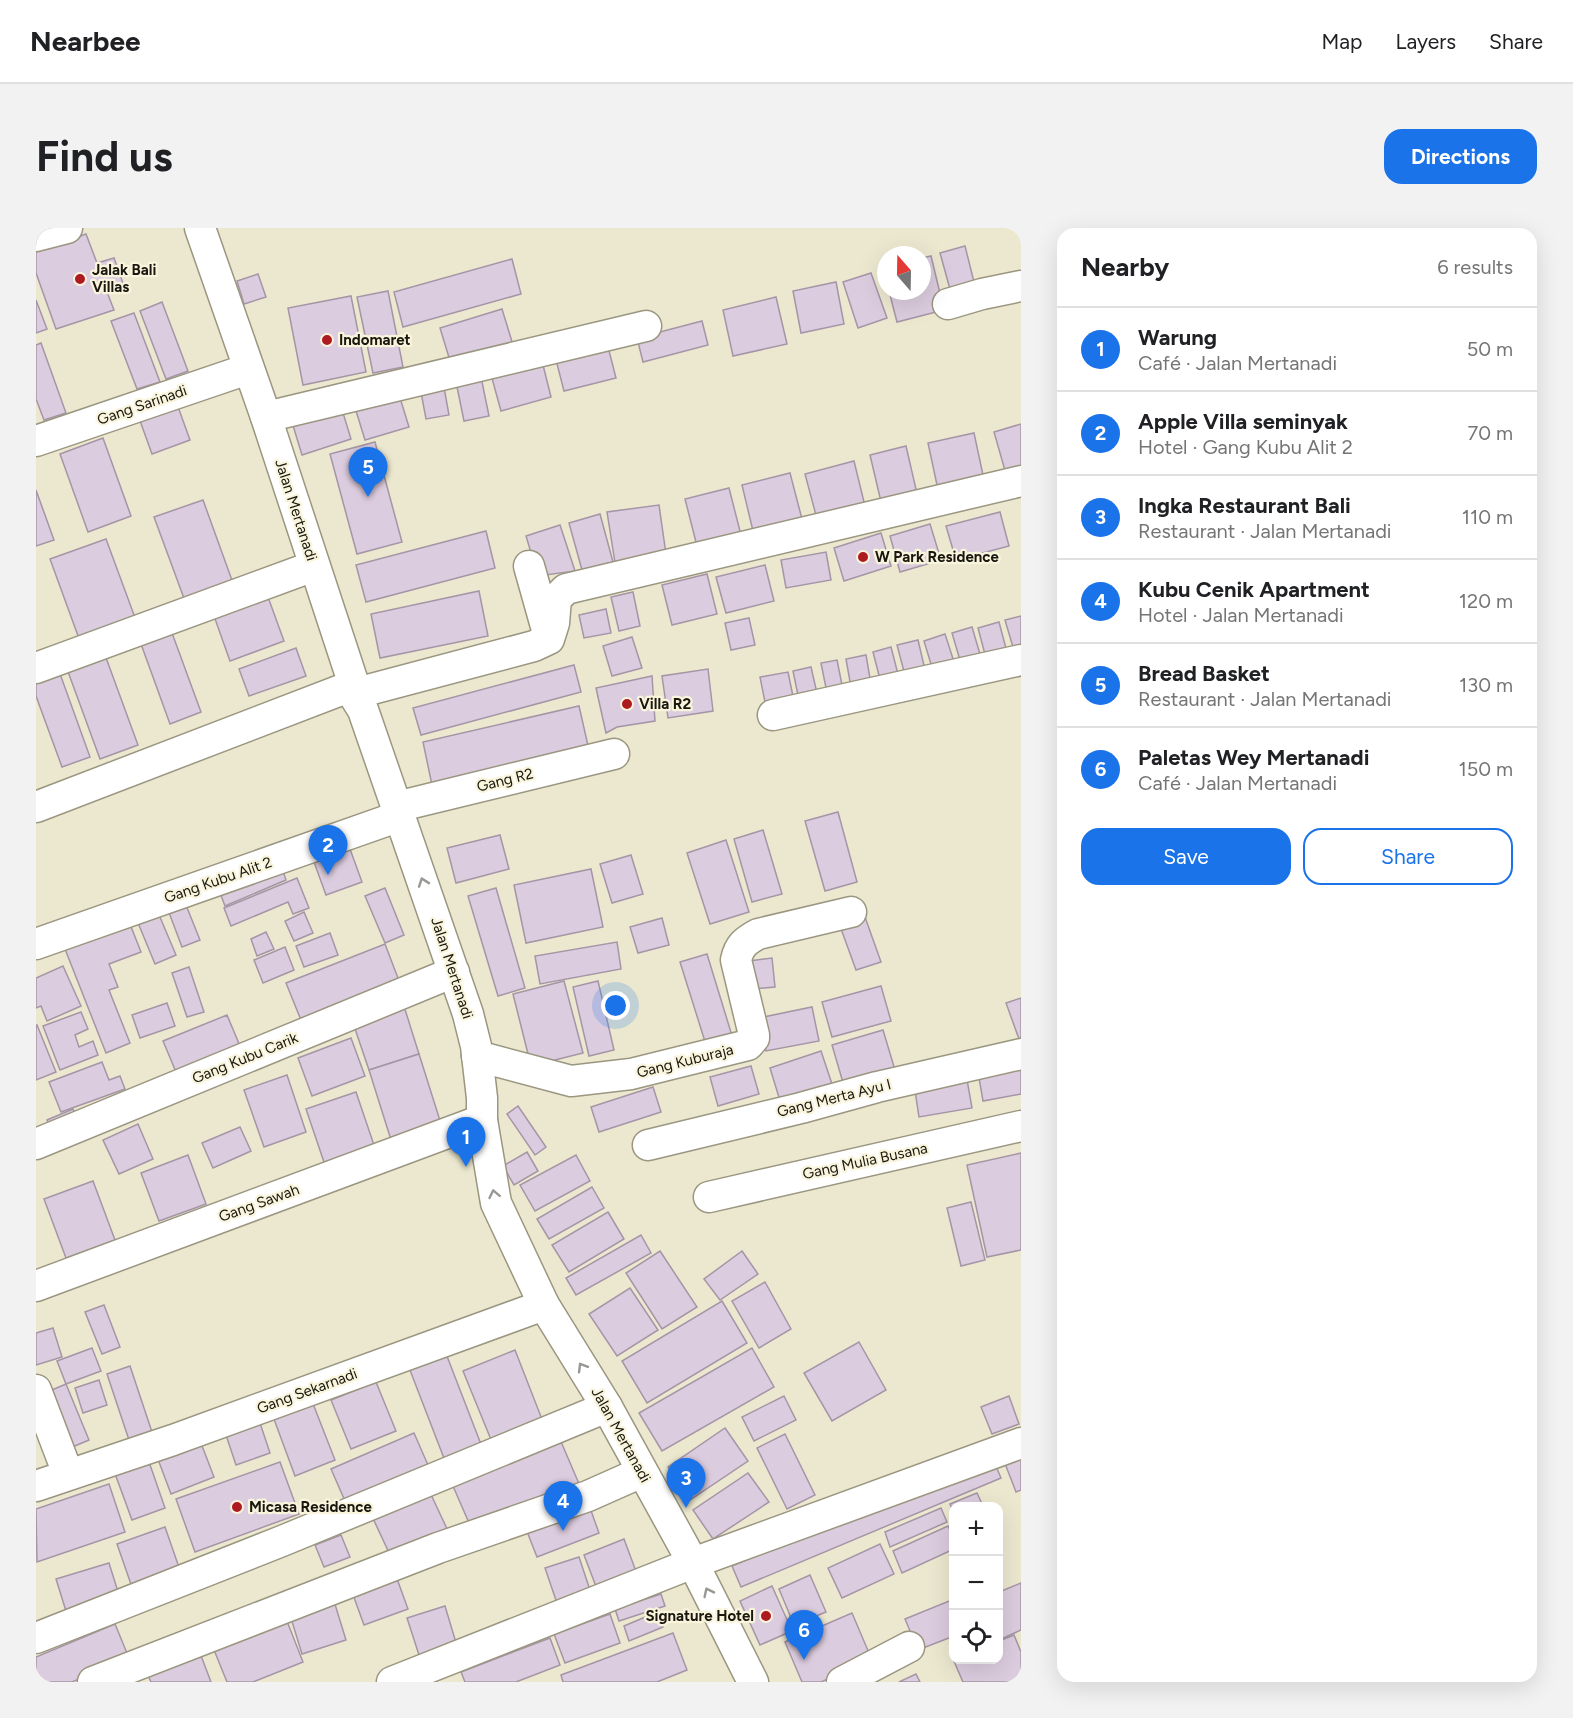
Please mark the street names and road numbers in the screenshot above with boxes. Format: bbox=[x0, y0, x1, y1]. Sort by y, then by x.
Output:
street label: Gang Sarinadi bbox=[95, 381, 189, 429]
street label: Jalan Mertanadi bbox=[271, 457, 321, 563]
street label: Gang R2 bbox=[475, 764, 535, 796]
street label: Gang Kubu Alit 2 bbox=[162, 853, 274, 907]
street label: Jalan Mertanadi bbox=[427, 915, 477, 1021]
street label: Gang Kubu Carik bbox=[189, 1028, 301, 1087]
street label: Gang Kuburaja bbox=[635, 1040, 735, 1082]
street label: Gang Merta Ayu I bbox=[775, 1075, 893, 1121]
street label: Gang Mulia Busana bbox=[801, 1139, 929, 1183]
street label: Gang Sawah bbox=[216, 1180, 302, 1226]
street label: Gang Sekarnadi bbox=[254, 1365, 360, 1417]
street label: Jalan Mertanadi bbox=[587, 1384, 655, 1486]

